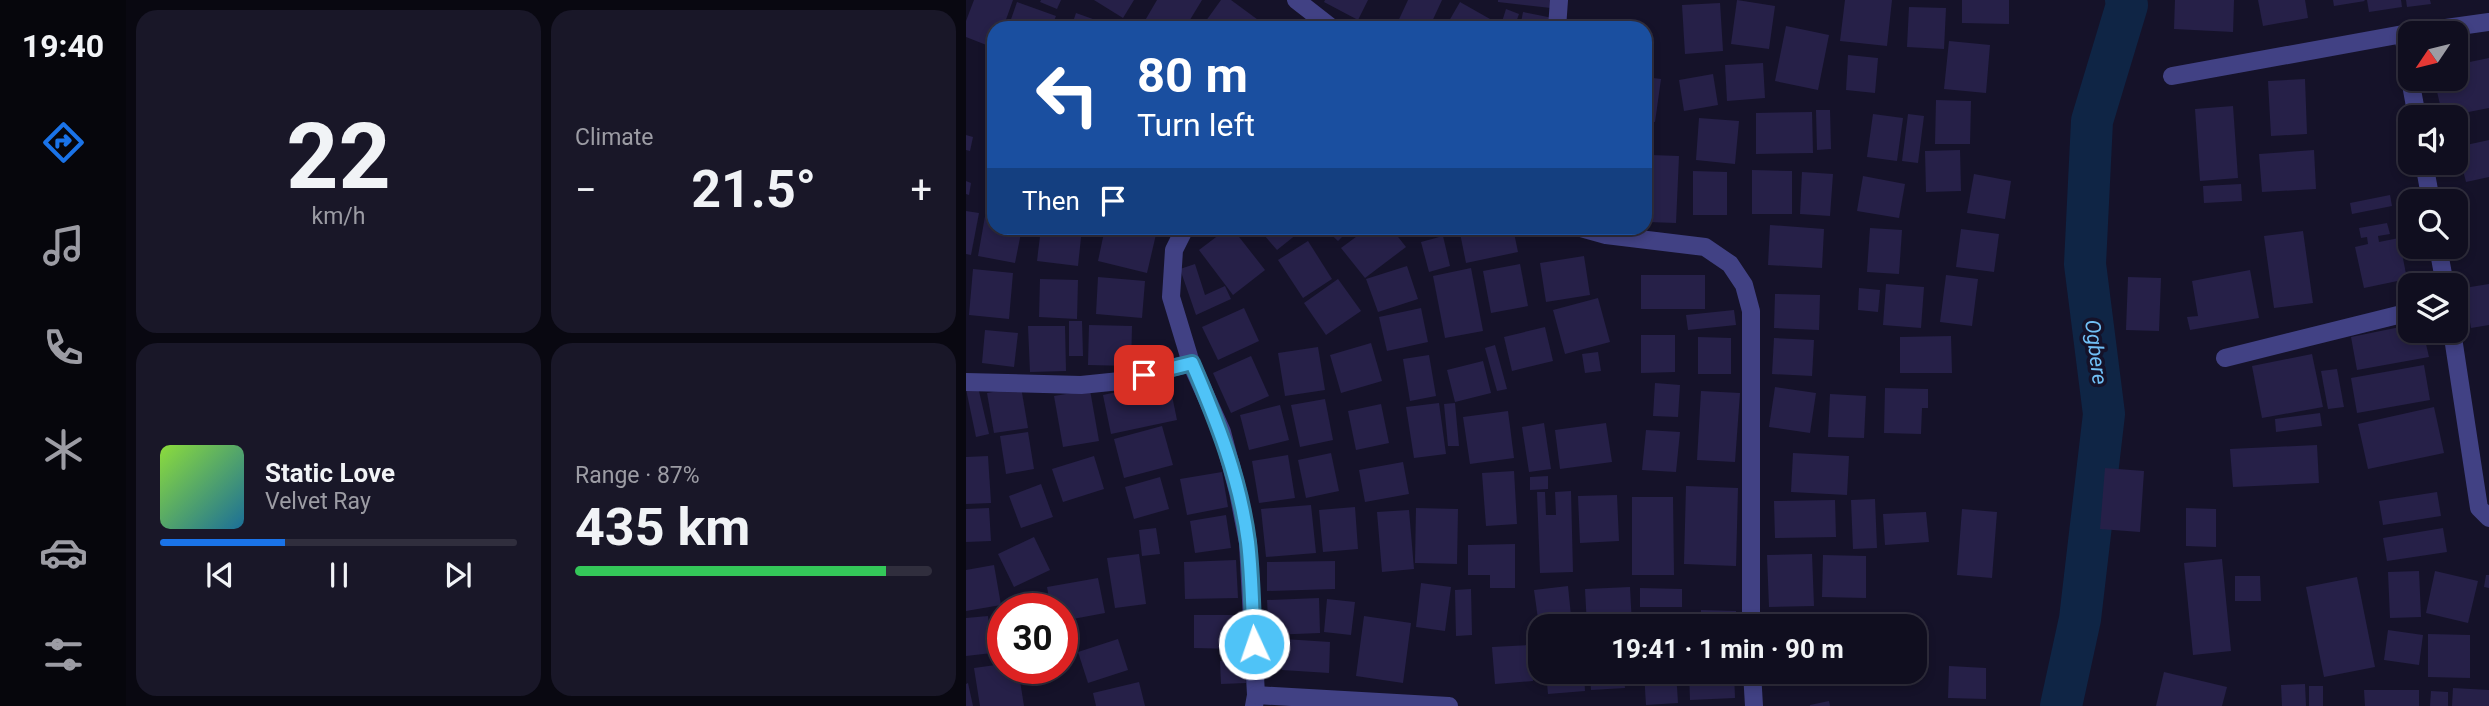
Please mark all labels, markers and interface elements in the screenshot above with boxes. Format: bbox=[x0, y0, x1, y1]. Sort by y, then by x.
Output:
north arrow bbox=[2398, 21, 2468, 91]
map controls bbox=[2398, 21, 2468, 343]
text: 19:40 bbox=[22, 27, 104, 65]
text: 80 m bbox=[1137, 47, 1248, 104]
icon: left bbox=[1022, 49, 1113, 140]
text: 22 bbox=[286, 104, 391, 210]
button: sound bbox=[2398, 105, 2468, 175]
text: Turn left bbox=[1137, 106, 1255, 144]
icon: directions bbox=[39, 118, 88, 167]
text: Climate bbox=[575, 124, 654, 151]
text: 21.5° bbox=[691, 159, 816, 220]
text: − bbox=[575, 168, 597, 212]
text: + bbox=[910, 168, 932, 212]
icon: arrive bbox=[1094, 182, 1132, 220]
text: Then bbox=[1022, 186, 1080, 216]
button: search bbox=[2398, 189, 2468, 259]
text: km/h bbox=[312, 203, 366, 230]
icon: music bbox=[39, 221, 88, 270]
button: layers bbox=[2398, 273, 2468, 343]
water label: Ogbere bbox=[2080, 318, 2112, 386]
icon: phone bbox=[39, 323, 88, 372]
pin bbox=[1114, 345, 1174, 405]
icon: arrive bbox=[1125, 356, 1163, 394]
icon: climate bbox=[39, 425, 88, 474]
text: Static Love bbox=[265, 458, 395, 488]
text: Range · 87% bbox=[575, 462, 700, 489]
text: Velvet Ray bbox=[265, 488, 371, 515]
text: 435 km bbox=[575, 497, 750, 558]
icon: car bbox=[39, 528, 88, 577]
icon: previous bbox=[201, 556, 239, 594]
icon: pause bbox=[320, 556, 358, 594]
icon: next bbox=[439, 556, 477, 594]
speed limit sign: 30 bbox=[987, 593, 1078, 684]
position arrow bbox=[1217, 607, 1291, 681]
icon: filters bbox=[39, 630, 88, 679]
text: 19:41 · 1 min · 90 m bbox=[1611, 634, 1844, 664]

